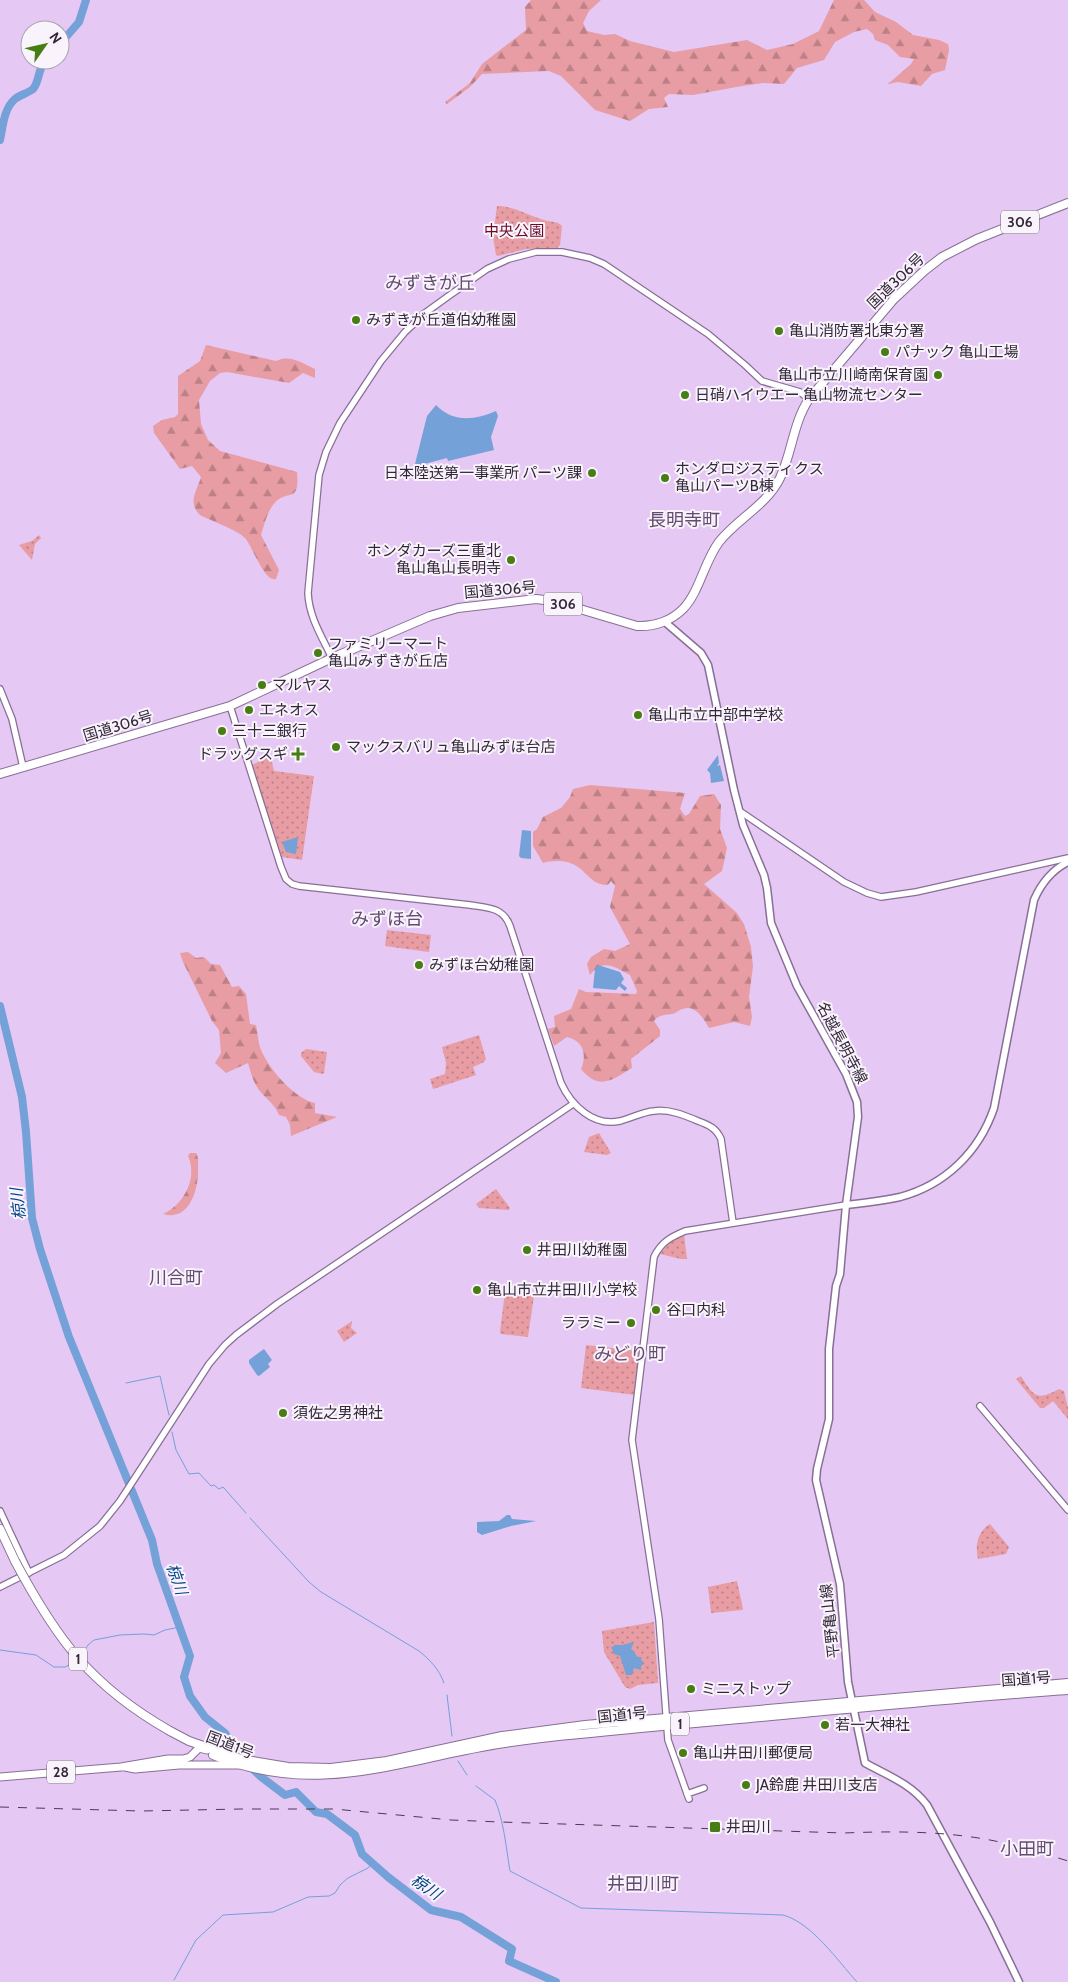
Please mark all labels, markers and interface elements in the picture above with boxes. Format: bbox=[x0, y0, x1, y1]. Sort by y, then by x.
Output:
north arrow bbox=[20, 20, 70, 70]
text: N bbox=[46, 29, 66, 47]
road number: 306 bbox=[1001, 210, 1039, 233]
park label: 中央公園 bbox=[484, 222, 544, 240]
street label: 国道306号 bbox=[864, 249, 928, 313]
district label: みずきが丘 bbox=[385, 272, 475, 294]
place label: みずきが丘道伯幼稚園 bbox=[366, 311, 516, 329]
marker: みずきが丘道伯幼稚園 bbox=[350, 314, 362, 326]
place label: 亀山消防署北東分署 bbox=[789, 322, 924, 340]
marker: 亀山消防署北東分署 bbox=[773, 325, 785, 337]
place label: パナック 亀山工場 bbox=[895, 343, 1018, 361]
marker: パナック 亀山工場 bbox=[879, 346, 891, 358]
place label: 亀山市立川崎南保育園 bbox=[778, 366, 928, 384]
marker: 亀山市立川崎南保育園 bbox=[932, 369, 944, 381]
place label: 日硝ハイウエー 亀山物流センター bbox=[695, 386, 923, 404]
marker: 日硝ハイウエー 亀山物流センター bbox=[679, 389, 691, 401]
place label: ホンダロジスティクス 亀山パーツB棟 bbox=[675, 460, 824, 495]
place label: 日本陸送第一事業所 パーツ課 bbox=[384, 464, 582, 482]
marker: 日本陸送第一事業所 パーツ課 bbox=[586, 467, 598, 479]
marker: ホンダロジスティクス 亀山パーツB棟 bbox=[659, 472, 671, 484]
district label: 長明寺町 bbox=[648, 509, 720, 531]
place label: ホンダカーズ三重北 亀山亀山長明寺 bbox=[367, 542, 501, 577]
marker: ホンダカーズ三重北 亀山亀山長明寺 bbox=[505, 554, 517, 566]
street label: 国道306号 bbox=[463, 578, 537, 602]
road number: 306 bbox=[544, 592, 582, 616]
place label: ファミリーマート 亀山みずきが丘店 bbox=[328, 635, 448, 670]
marker: ファミリーマート 亀山みずきが丘店 bbox=[312, 647, 324, 659]
place label: マルヤス bbox=[272, 676, 332, 694]
marker: マルヤス bbox=[256, 679, 268, 691]
place label: エネオス bbox=[259, 701, 319, 719]
marker: エネオス bbox=[243, 704, 255, 716]
place label: 亀山市立中部中学校 bbox=[648, 706, 783, 724]
street label: 国道306号 bbox=[81, 707, 155, 745]
marker: 亀山市立中部中学校 bbox=[632, 709, 644, 721]
place label: 三十三銀行 bbox=[232, 722, 307, 740]
marker: 三十三銀行 bbox=[216, 725, 228, 737]
place label: マックスバリュ亀山みずほ台店 bbox=[346, 738, 556, 756]
marker: マックスバリュ亀山みずほ台店 bbox=[330, 741, 342, 753]
place label: ドラッグスギ bbox=[198, 745, 288, 763]
marker: ドラッグスギ bbox=[292, 748, 304, 760]
district label: みずほ台 bbox=[351, 908, 423, 930]
place label: みずほ台幼稚園 bbox=[429, 956, 534, 974]
marker: みずほ台幼稚園 bbox=[413, 959, 425, 971]
street label: 名越長明寺線 bbox=[813, 999, 871, 1087]
water label: 椋川 bbox=[7, 1185, 29, 1221]
place label: 井田川幼稚園 bbox=[537, 1241, 627, 1259]
marker: 井田川幼稚園 bbox=[521, 1244, 533, 1256]
district label: 川合町 bbox=[149, 1267, 203, 1289]
place label: 亀山市立井田川小学校 bbox=[487, 1281, 637, 1299]
marker: 亀山市立井田川小学校 bbox=[471, 1284, 483, 1296]
place label: 谷口内科 bbox=[666, 1301, 726, 1319]
marker: 谷口内科 bbox=[650, 1304, 662, 1316]
place label: ララミー bbox=[561, 1314, 621, 1332]
marker: ララミー bbox=[625, 1317, 637, 1329]
district label: みどり町 bbox=[594, 1343, 666, 1365]
place label: 須佐之男神社 bbox=[293, 1404, 383, 1422]
marker: 須佐之男神社 bbox=[277, 1407, 289, 1419]
water label: 椋川 bbox=[163, 1561, 192, 1599]
street label: 平野亀山線 bbox=[817, 1583, 843, 1659]
road number: 1 bbox=[69, 1648, 87, 1670]
street label: 国道1号 bbox=[1000, 1668, 1052, 1690]
place label: ミニストップ bbox=[701, 1680, 791, 1698]
marker: ミニストップ bbox=[685, 1683, 697, 1695]
street label: 国道1号 bbox=[596, 1703, 648, 1727]
road number: 1 bbox=[671, 1712, 689, 1736]
place label: 若一大神社 bbox=[835, 1716, 910, 1734]
marker: 若一大神社 bbox=[819, 1719, 831, 1731]
street label: 国道1号 bbox=[203, 1728, 257, 1762]
place label: 亀山井田川郵便局 bbox=[693, 1744, 813, 1762]
marker: 亀山井田川郵便局 bbox=[677, 1747, 689, 1759]
road number: 28 bbox=[47, 1760, 75, 1784]
place label: JA鈴鹿 井田川支店 bbox=[755, 1776, 877, 1794]
marker: JA鈴鹿 井田川支店 bbox=[740, 1779, 752, 1791]
place label: 井田川 bbox=[726, 1818, 771, 1836]
marker: 井田川 bbox=[708, 1820, 722, 1834]
district label: 小田町 bbox=[1000, 1838, 1054, 1860]
water label: 椋川 bbox=[407, 1870, 446, 1905]
district label: 井田川町 bbox=[607, 1873, 679, 1895]

